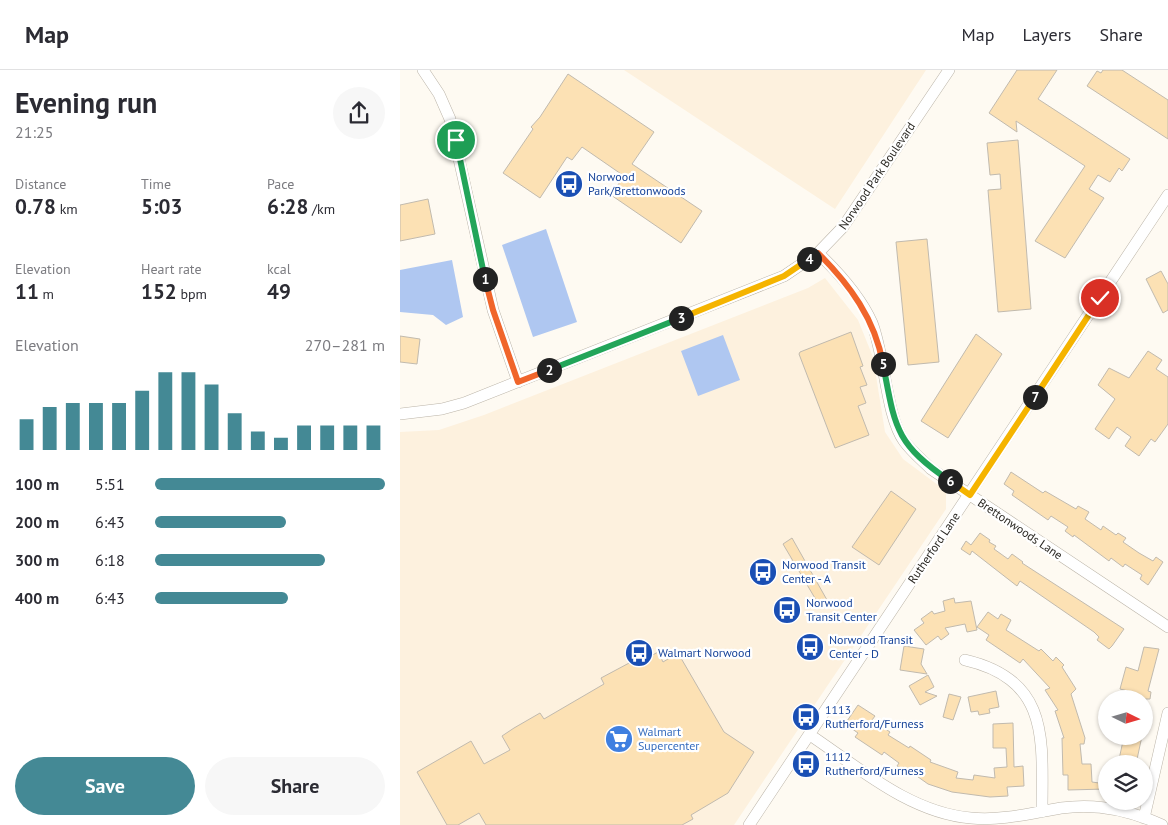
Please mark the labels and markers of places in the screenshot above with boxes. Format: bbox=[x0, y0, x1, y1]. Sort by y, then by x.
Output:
pin bbox=[435, 119, 477, 161]
bus stop icon: Norwood Park/Brettonwoods bbox=[554, 169, 584, 199]
place label: Norwood Park/Brettonwoods bbox=[588, 169, 686, 198]
pin: 4 bbox=[796, 246, 822, 272]
pin: 1 bbox=[472, 266, 498, 292]
pin bbox=[1079, 277, 1121, 319]
pin: 3 bbox=[668, 306, 694, 330]
pin: 5 bbox=[870, 352, 896, 376]
pin: 2 bbox=[536, 358, 562, 382]
pin: 7 bbox=[1022, 384, 1048, 410]
pin: 6 bbox=[938, 468, 962, 494]
bus stop icon: Norwood Transit Center - A bbox=[748, 557, 778, 587]
place label: Norwood Transit Center - A bbox=[782, 557, 866, 586]
bus stop icon: Norwood Transit Center bbox=[772, 595, 802, 625]
place label: Norwood Transit Center bbox=[806, 595, 877, 624]
bus stop icon: Norwood Transit Center - D bbox=[795, 632, 825, 662]
place label: Norwood Transit Center - D bbox=[829, 632, 913, 661]
bus stop icon: Walmart Norwood bbox=[624, 638, 654, 668]
place label: Walmart Norwood bbox=[658, 645, 751, 660]
bus stop icon: 1113 Rutherford/Furness bbox=[791, 702, 821, 732]
place label: 1113 Rutherford/Furness bbox=[825, 702, 924, 731]
supermarket icon: Walmart Supercenter bbox=[604, 724, 634, 754]
place label: Walmart Supercenter bbox=[638, 724, 699, 753]
bus stop icon: 1112 Rutherford/Furness bbox=[791, 749, 821, 779]
place label: 1112 Rutherford/Furness bbox=[825, 749, 924, 778]

